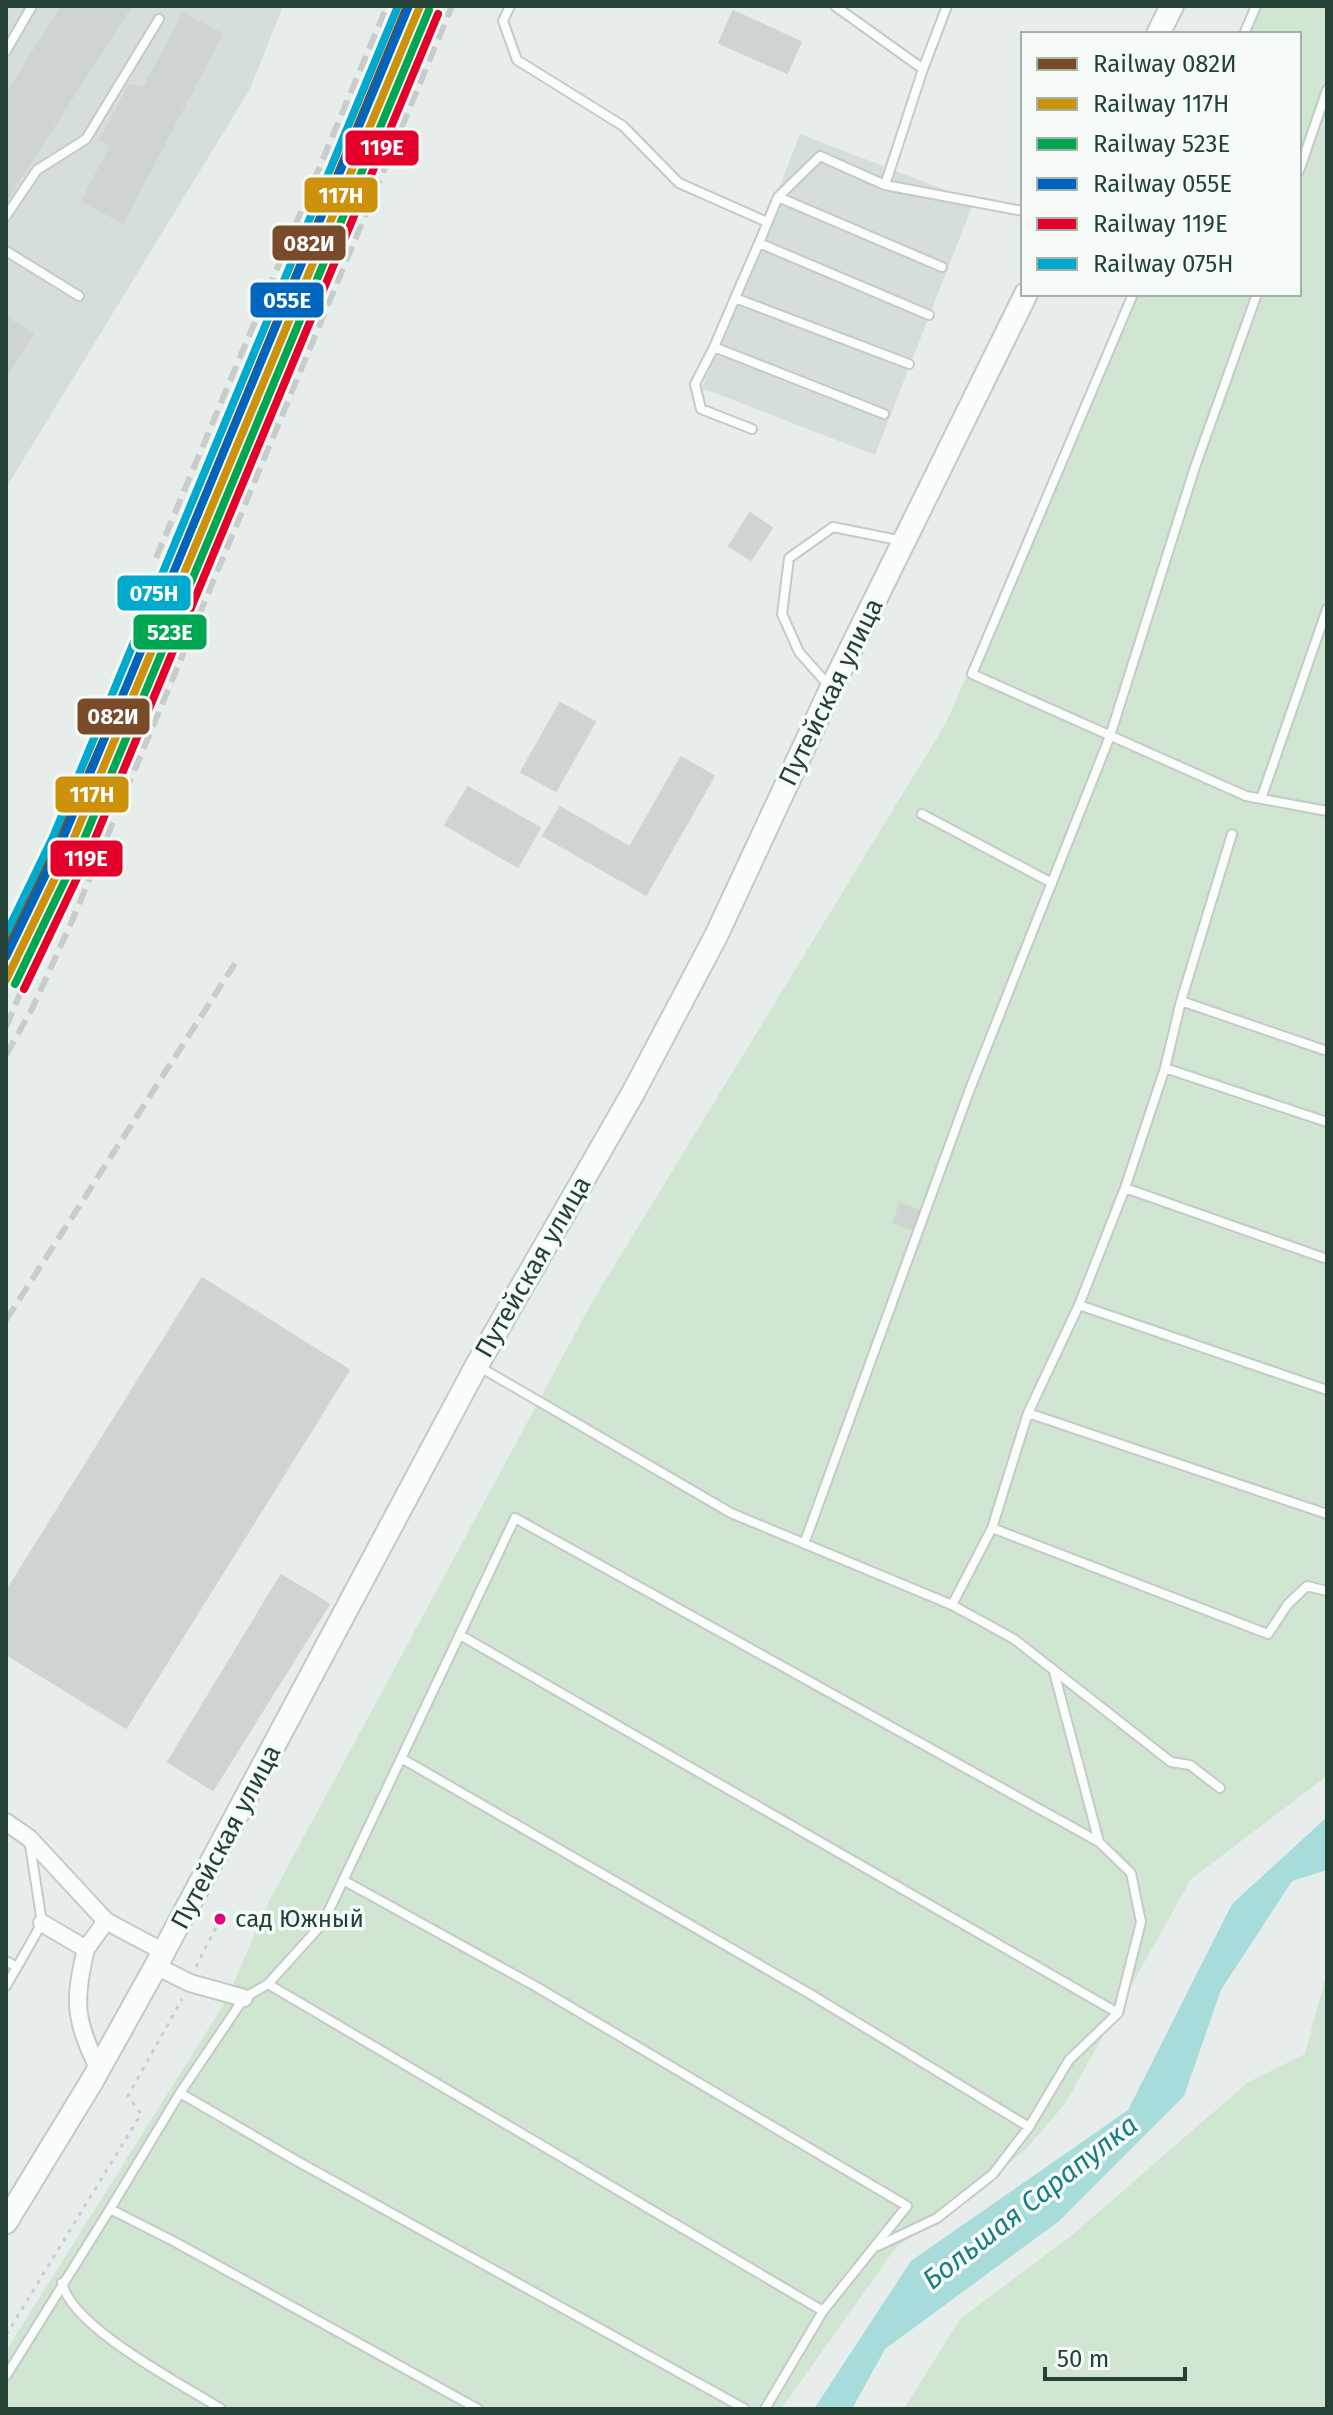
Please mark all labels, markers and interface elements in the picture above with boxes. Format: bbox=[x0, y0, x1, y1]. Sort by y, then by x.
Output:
legend bbox=[1021, 32, 1301, 296]
text: Railway 082И bbox=[1093, 50, 1237, 78]
text: Railway 117Н bbox=[1093, 90, 1229, 118]
line badge: 119Е bbox=[344, 129, 420, 167]
text: Railway 523Е bbox=[1093, 130, 1230, 158]
text: 119Е bbox=[360, 134, 404, 161]
text: Railway 055Е bbox=[1093, 170, 1232, 198]
line badge: 117Н bbox=[303, 176, 379, 214]
text: 117Н bbox=[319, 182, 363, 209]
text: Railway 119Е bbox=[1093, 210, 1228, 238]
line badge: 082И bbox=[271, 224, 347, 262]
text: 082И bbox=[283, 230, 335, 257]
text: Railway 075Н bbox=[1093, 250, 1233, 278]
line badge: 055Е bbox=[249, 281, 325, 319]
text: 055Е bbox=[263, 287, 311, 314]
line badge: 075Н bbox=[116, 574, 192, 612]
text: 075Н bbox=[130, 580, 178, 607]
street label: Путейская улица bbox=[772, 593, 890, 791]
line badge: 523Е bbox=[132, 613, 208, 651]
text: 523Е bbox=[147, 619, 193, 646]
line badge: 082И bbox=[76, 697, 151, 736]
text: 082И bbox=[87, 703, 139, 730]
line badge: 117Н bbox=[54, 775, 130, 814]
text: 117Н bbox=[70, 781, 114, 808]
line badge: 119Е bbox=[49, 839, 124, 878]
text: 119Е bbox=[64, 845, 108, 872]
street label: Путейская улица bbox=[468, 1171, 598, 1363]
street label: Путейская улица bbox=[164, 1739, 288, 1935]
place label: сад Южный bbox=[235, 1905, 364, 1933]
marker: сад Южный bbox=[212, 1911, 228, 1927]
water label: Большая Сарапулка bbox=[916, 2108, 1144, 2296]
scale bar bbox=[1045, 2331, 1185, 2381]
text: 50 m bbox=[1057, 2345, 1109, 2373]

